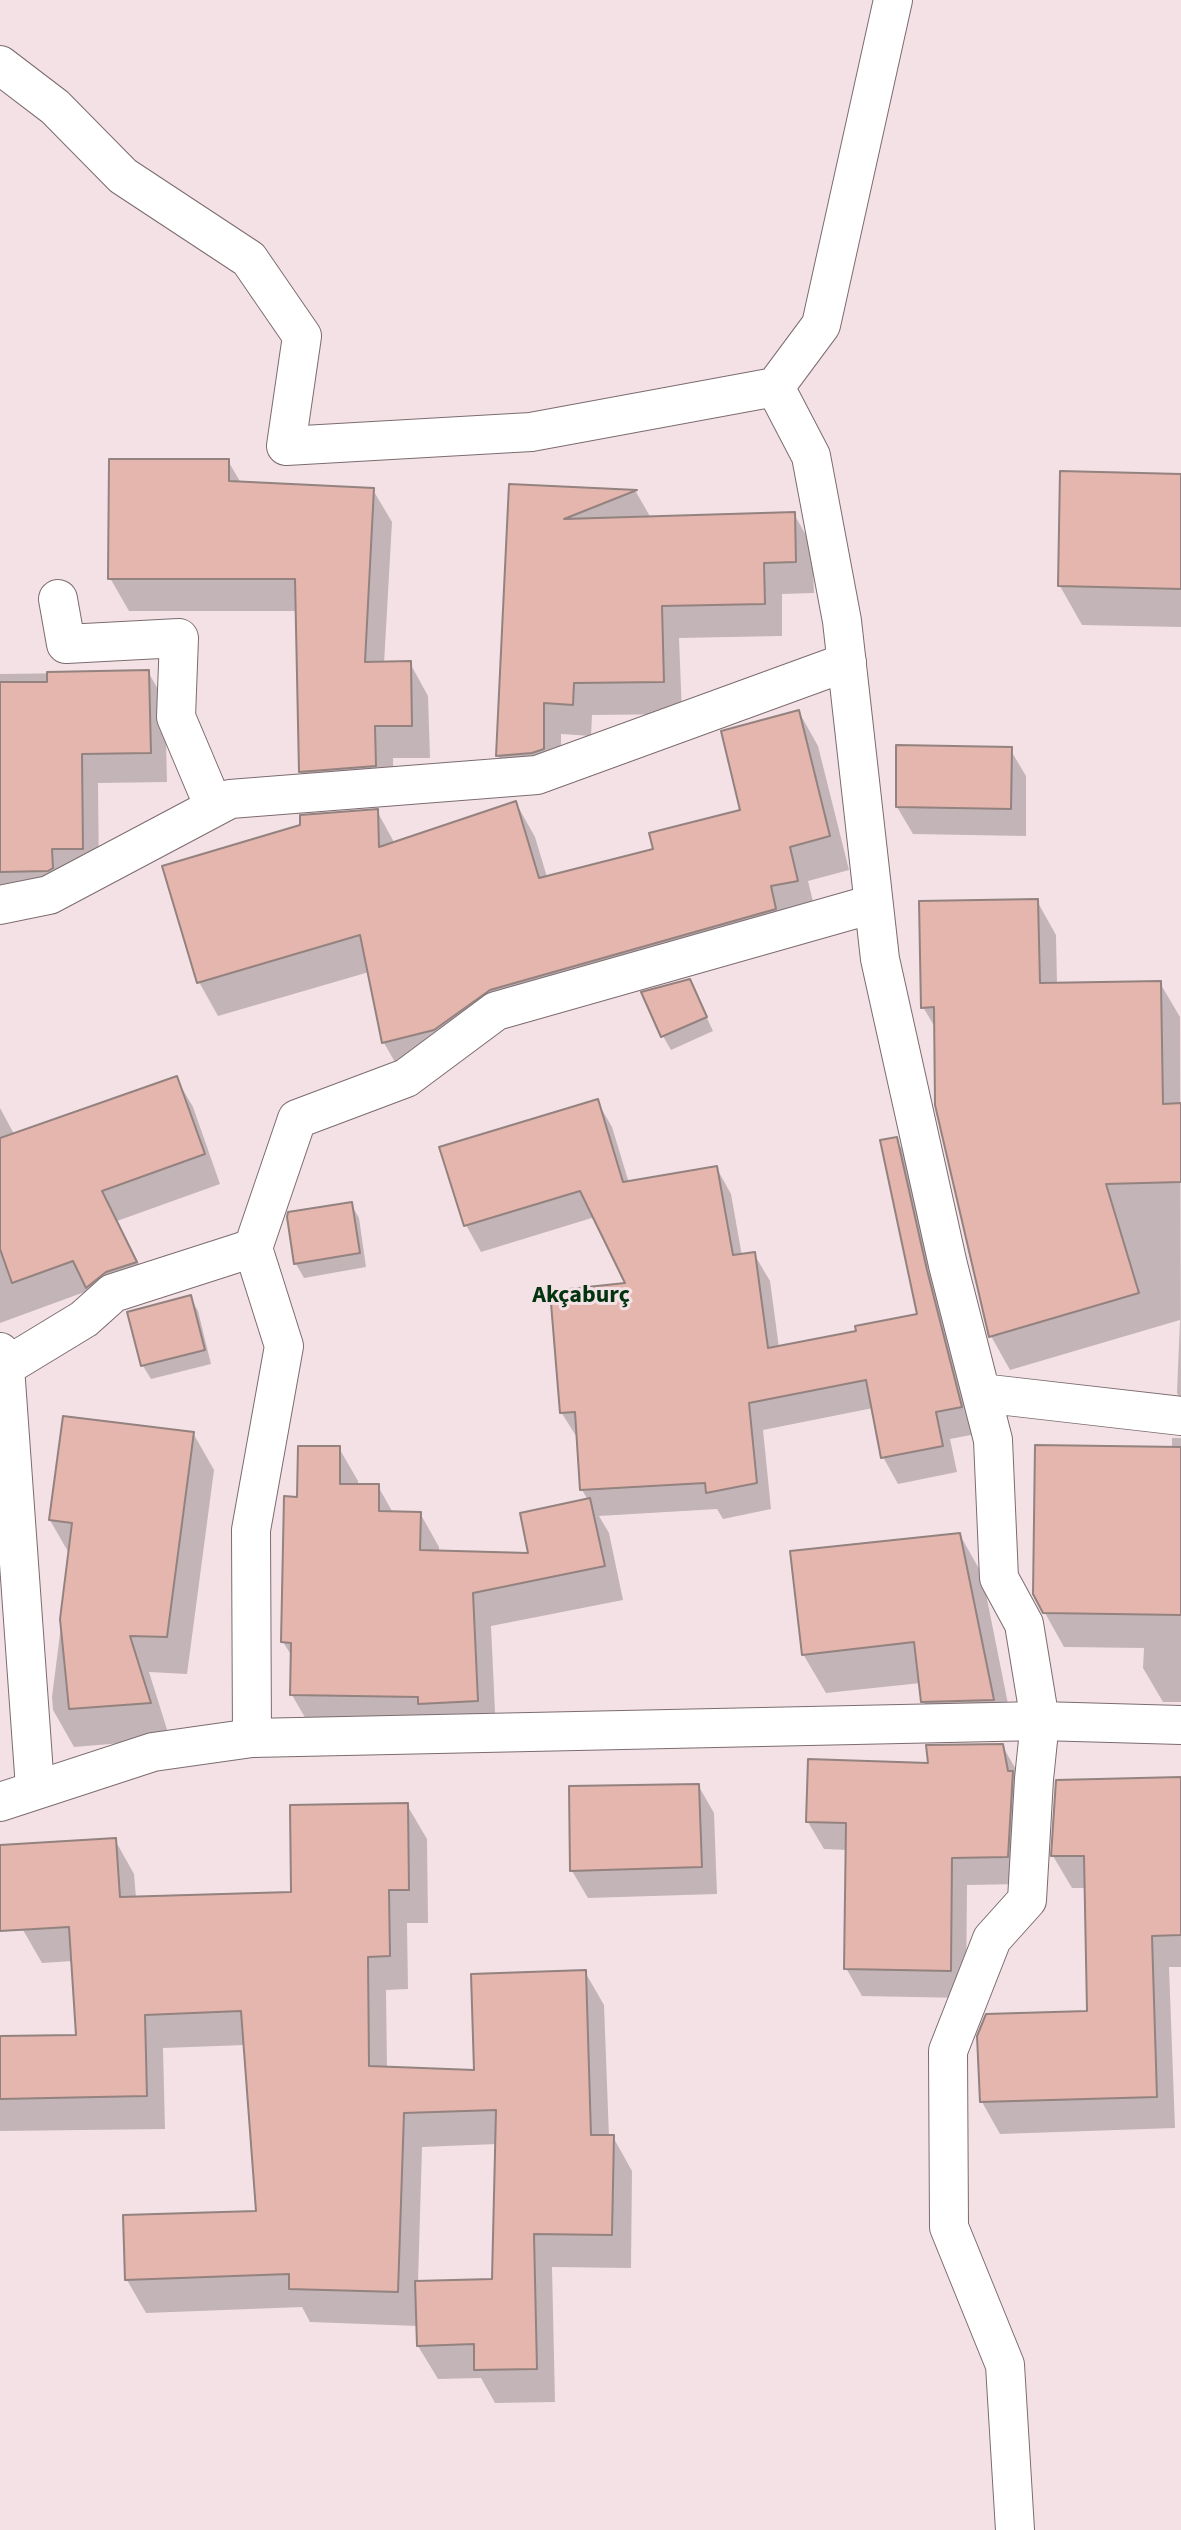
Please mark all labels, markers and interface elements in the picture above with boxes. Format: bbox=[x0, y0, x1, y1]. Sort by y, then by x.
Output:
district label: Akçaburç bbox=[532, 1283, 630, 1311]

